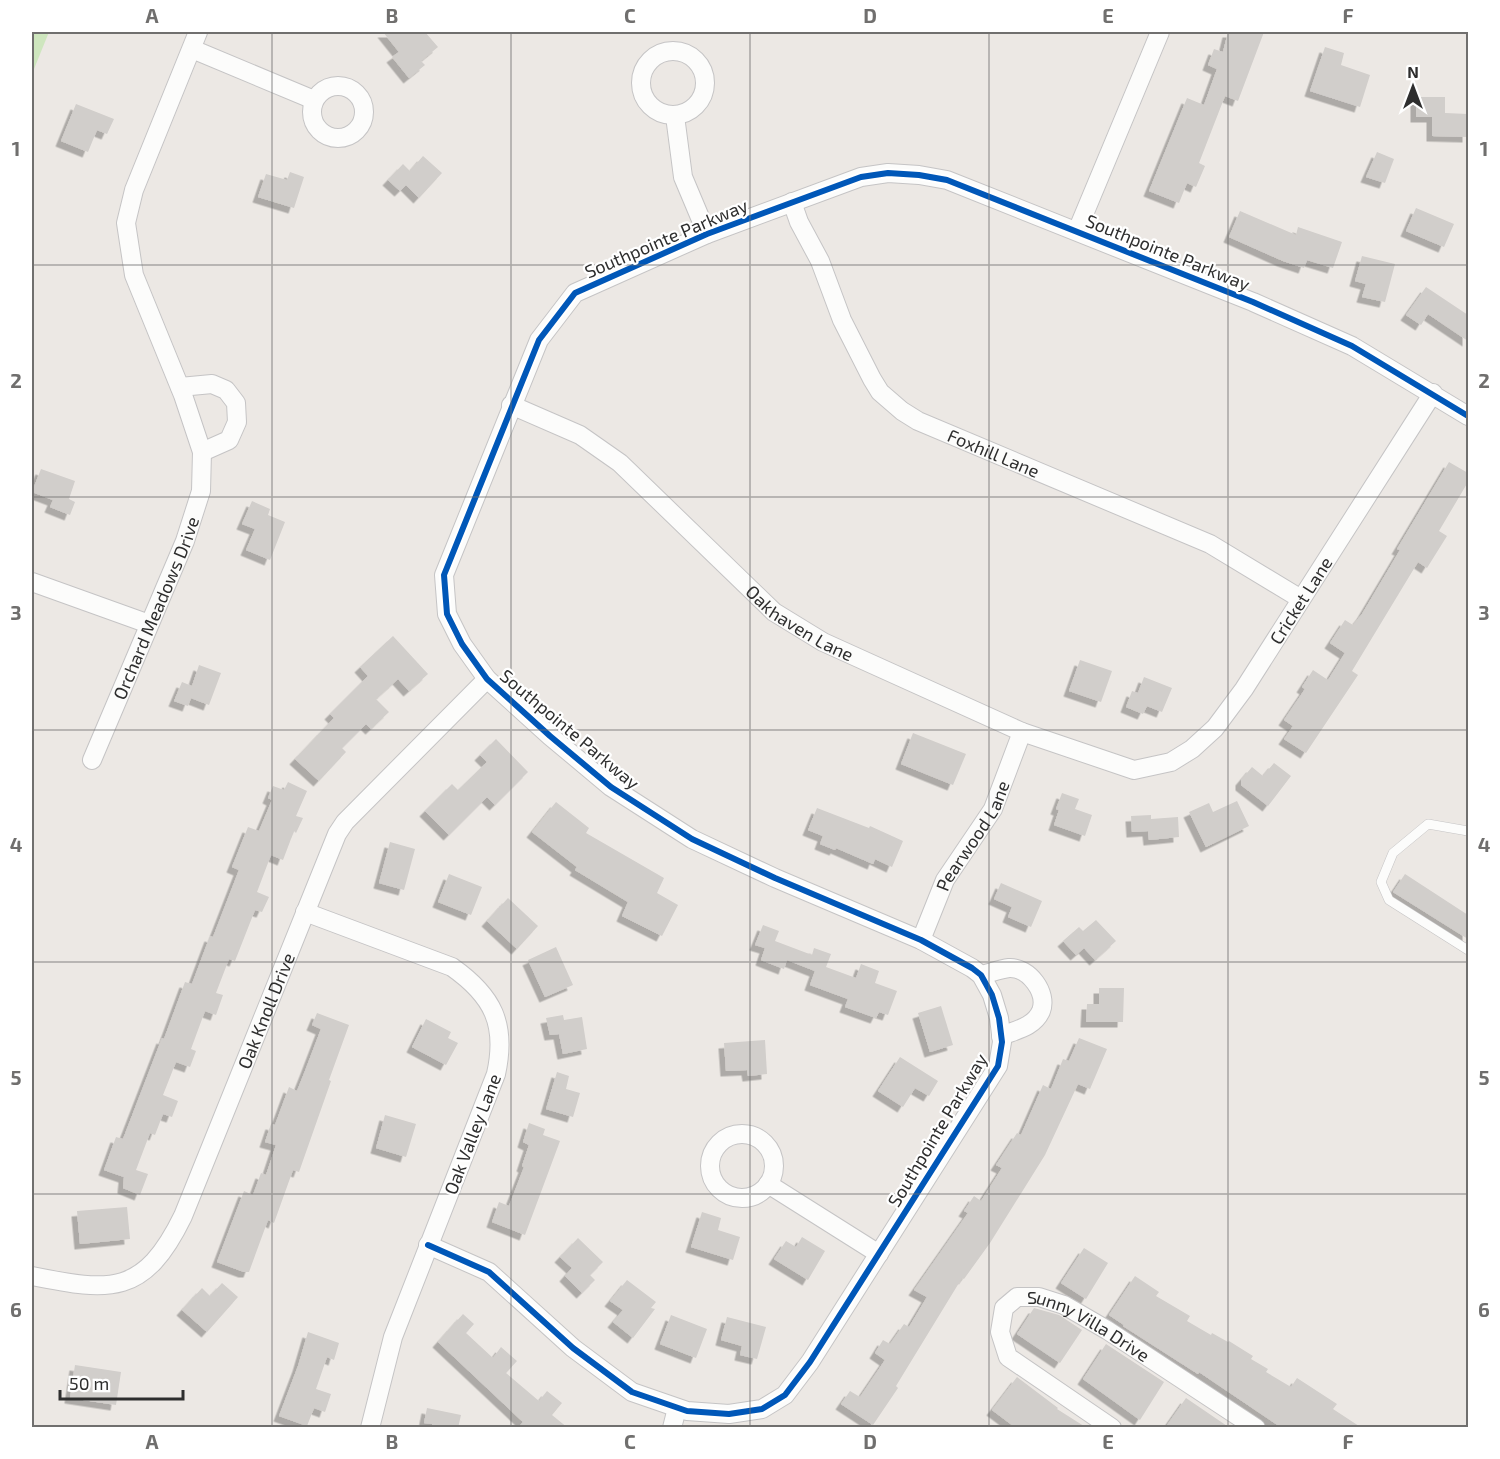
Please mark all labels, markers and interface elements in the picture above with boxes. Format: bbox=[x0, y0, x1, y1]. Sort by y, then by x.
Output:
text: A bbox=[145, 3, 159, 27]
text: B bbox=[386, 3, 398, 27]
text: C bbox=[624, 3, 636, 27]
text: D bbox=[863, 3, 877, 27]
text: E bbox=[1102, 3, 1114, 27]
text: F bbox=[1342, 3, 1354, 27]
north arrow bbox=[1383, 57, 1443, 117]
text: N bbox=[1407, 62, 1419, 81]
text: 1 bbox=[12, 136, 20, 160]
text: 1 bbox=[1480, 136, 1488, 160]
street label: Southpointe Parkway bbox=[581, 193, 751, 282]
street label: Southpointe Parkway bbox=[1083, 209, 1254, 295]
text: 2 bbox=[10, 368, 22, 392]
text: 2 bbox=[1478, 368, 1490, 392]
street label: Foxhill Lane bbox=[945, 424, 1043, 482]
street label: Orchard Meadows Drive bbox=[108, 514, 203, 703]
street label: Cricket Lane bbox=[1265, 552, 1337, 648]
street label: Oakhaven Lane bbox=[742, 580, 857, 665]
text: 3 bbox=[10, 600, 22, 624]
text: 3 bbox=[1478, 600, 1490, 624]
street label: Southpointe Parkway bbox=[496, 664, 644, 794]
street label: Pearwood Lane bbox=[931, 777, 1014, 894]
text: 4 bbox=[10, 832, 23, 856]
text: 4 bbox=[1478, 832, 1491, 856]
street label: Oak Knoll Drive bbox=[232, 949, 299, 1072]
street label: Southpointe Parkway bbox=[883, 1049, 992, 1211]
text: 5 bbox=[10, 1065, 22, 1089]
text: 5 bbox=[1478, 1065, 1490, 1089]
street label: Oak Valley Lane bbox=[439, 1071, 505, 1197]
street label: Sunny Villa Drive bbox=[1027, 1286, 1154, 1366]
text: 6 bbox=[10, 1297, 22, 1321]
text: 6 bbox=[1478, 1297, 1490, 1321]
scale bar bbox=[60, 1363, 183, 1401]
text: 50 m bbox=[69, 1372, 109, 1394]
text: A bbox=[145, 1429, 159, 1453]
text: B bbox=[386, 1429, 398, 1453]
text: C bbox=[624, 1429, 636, 1453]
text: D bbox=[863, 1429, 877, 1453]
text: E bbox=[1102, 1429, 1114, 1453]
text: F bbox=[1342, 1429, 1354, 1453]

